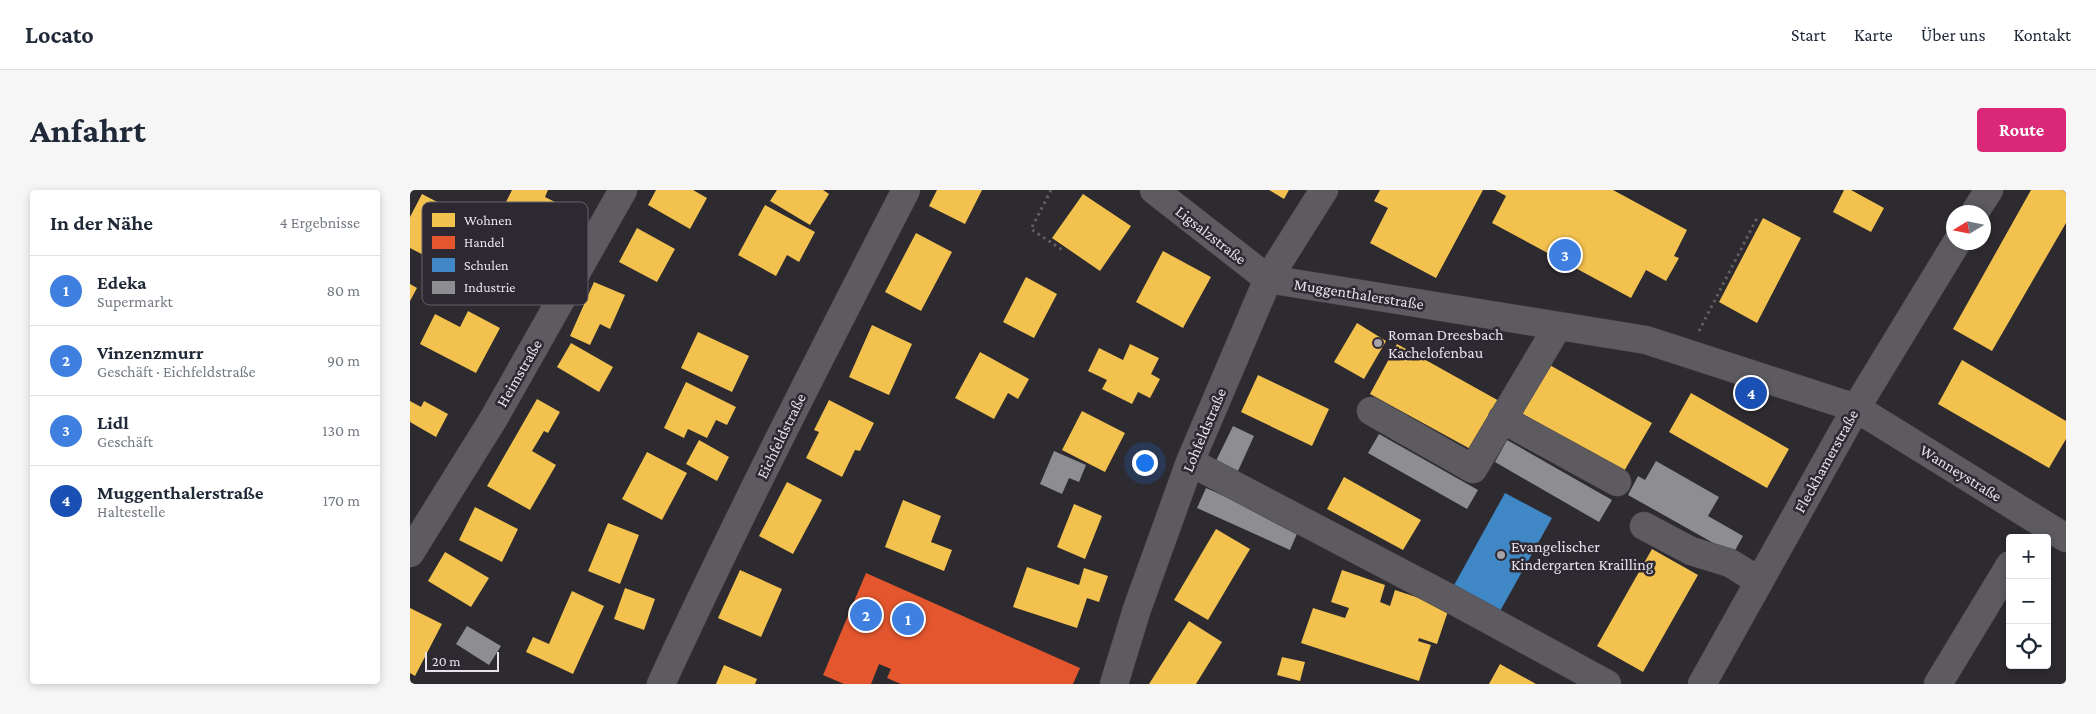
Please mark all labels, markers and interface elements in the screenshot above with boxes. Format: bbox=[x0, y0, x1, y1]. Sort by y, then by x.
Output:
text: Locato bbox=[25, 21, 94, 48]
text: Start bbox=[1791, 25, 1826, 45]
text: Karte bbox=[1854, 25, 1893, 45]
text: Über uns bbox=[1921, 25, 1986, 45]
text: Kontakt bbox=[2014, 25, 2071, 45]
button: Route bbox=[1977, 108, 2066, 152]
text: Anfahrt bbox=[30, 111, 146, 150]
legend bbox=[422, 202, 588, 305]
street label: Ligsalzstraße bbox=[1172, 202, 1250, 269]
north arrow bbox=[1946, 205, 1991, 250]
text: In der Nähe bbox=[50, 211, 153, 235]
text: Wohnen bbox=[464, 212, 512, 228]
text: 4 Ergebnisse bbox=[280, 214, 360, 231]
text: Handel bbox=[464, 234, 505, 250]
pin: 3 bbox=[1549, 236, 1581, 274]
text: Schulen bbox=[464, 257, 509, 273]
text: Edeka bbox=[97, 272, 147, 293]
street label: Muggenthalerstraße bbox=[1293, 275, 1425, 314]
text: Industrie bbox=[464, 279, 515, 295]
text: 1 bbox=[63, 282, 69, 299]
text: 80 m bbox=[326, 282, 360, 299]
text: Supermarkt bbox=[97, 293, 173, 310]
place label: Roman Dreesbach Kachelofenbau bbox=[1388, 326, 1504, 361]
street label: Heimstraße bbox=[493, 336, 545, 410]
marker: Roman Dreesbach Kachelofenbau bbox=[1372, 337, 1384, 349]
text: Vinzenzmurr bbox=[97, 342, 204, 363]
text: 2 bbox=[62, 352, 70, 369]
text: 90 m bbox=[327, 352, 360, 369]
text: Geschäft · Eichfeldstraße bbox=[97, 363, 256, 380]
pin: 4 bbox=[1735, 374, 1767, 412]
street label: Lohfeldstraße bbox=[1179, 386, 1229, 474]
street label: Eichfeldstraße bbox=[753, 391, 809, 481]
street label: Fleckhamerstraße bbox=[1791, 407, 1861, 515]
text: Lidl bbox=[97, 412, 129, 433]
text: 3 bbox=[62, 422, 70, 439]
text: 130 m bbox=[322, 422, 360, 439]
text: Geschäft bbox=[97, 433, 153, 450]
street label: Wanneystraße bbox=[1916, 441, 2005, 506]
your location bbox=[1132, 450, 1158, 476]
text: Muggenthalerstraße bbox=[97, 482, 263, 503]
text: 4 bbox=[62, 492, 70, 509]
text: 170 m bbox=[323, 492, 360, 509]
text: Haltestelle bbox=[97, 503, 165, 520]
map controls bbox=[2006, 534, 2051, 669]
button: + bbox=[2006, 534, 2051, 579]
place label: Evangelischer Kindergarten Krailling bbox=[1511, 538, 1654, 574]
marker: Evangelischer Kindergarten Krailling bbox=[1495, 549, 1507, 561]
button: − bbox=[2006, 579, 2051, 624]
pin: 2 bbox=[850, 596, 882, 634]
pin: 1 bbox=[892, 600, 924, 638]
button: locate bbox=[2006, 624, 2051, 669]
scale bar bbox=[425, 649, 499, 672]
text: 20 m bbox=[432, 653, 460, 669]

